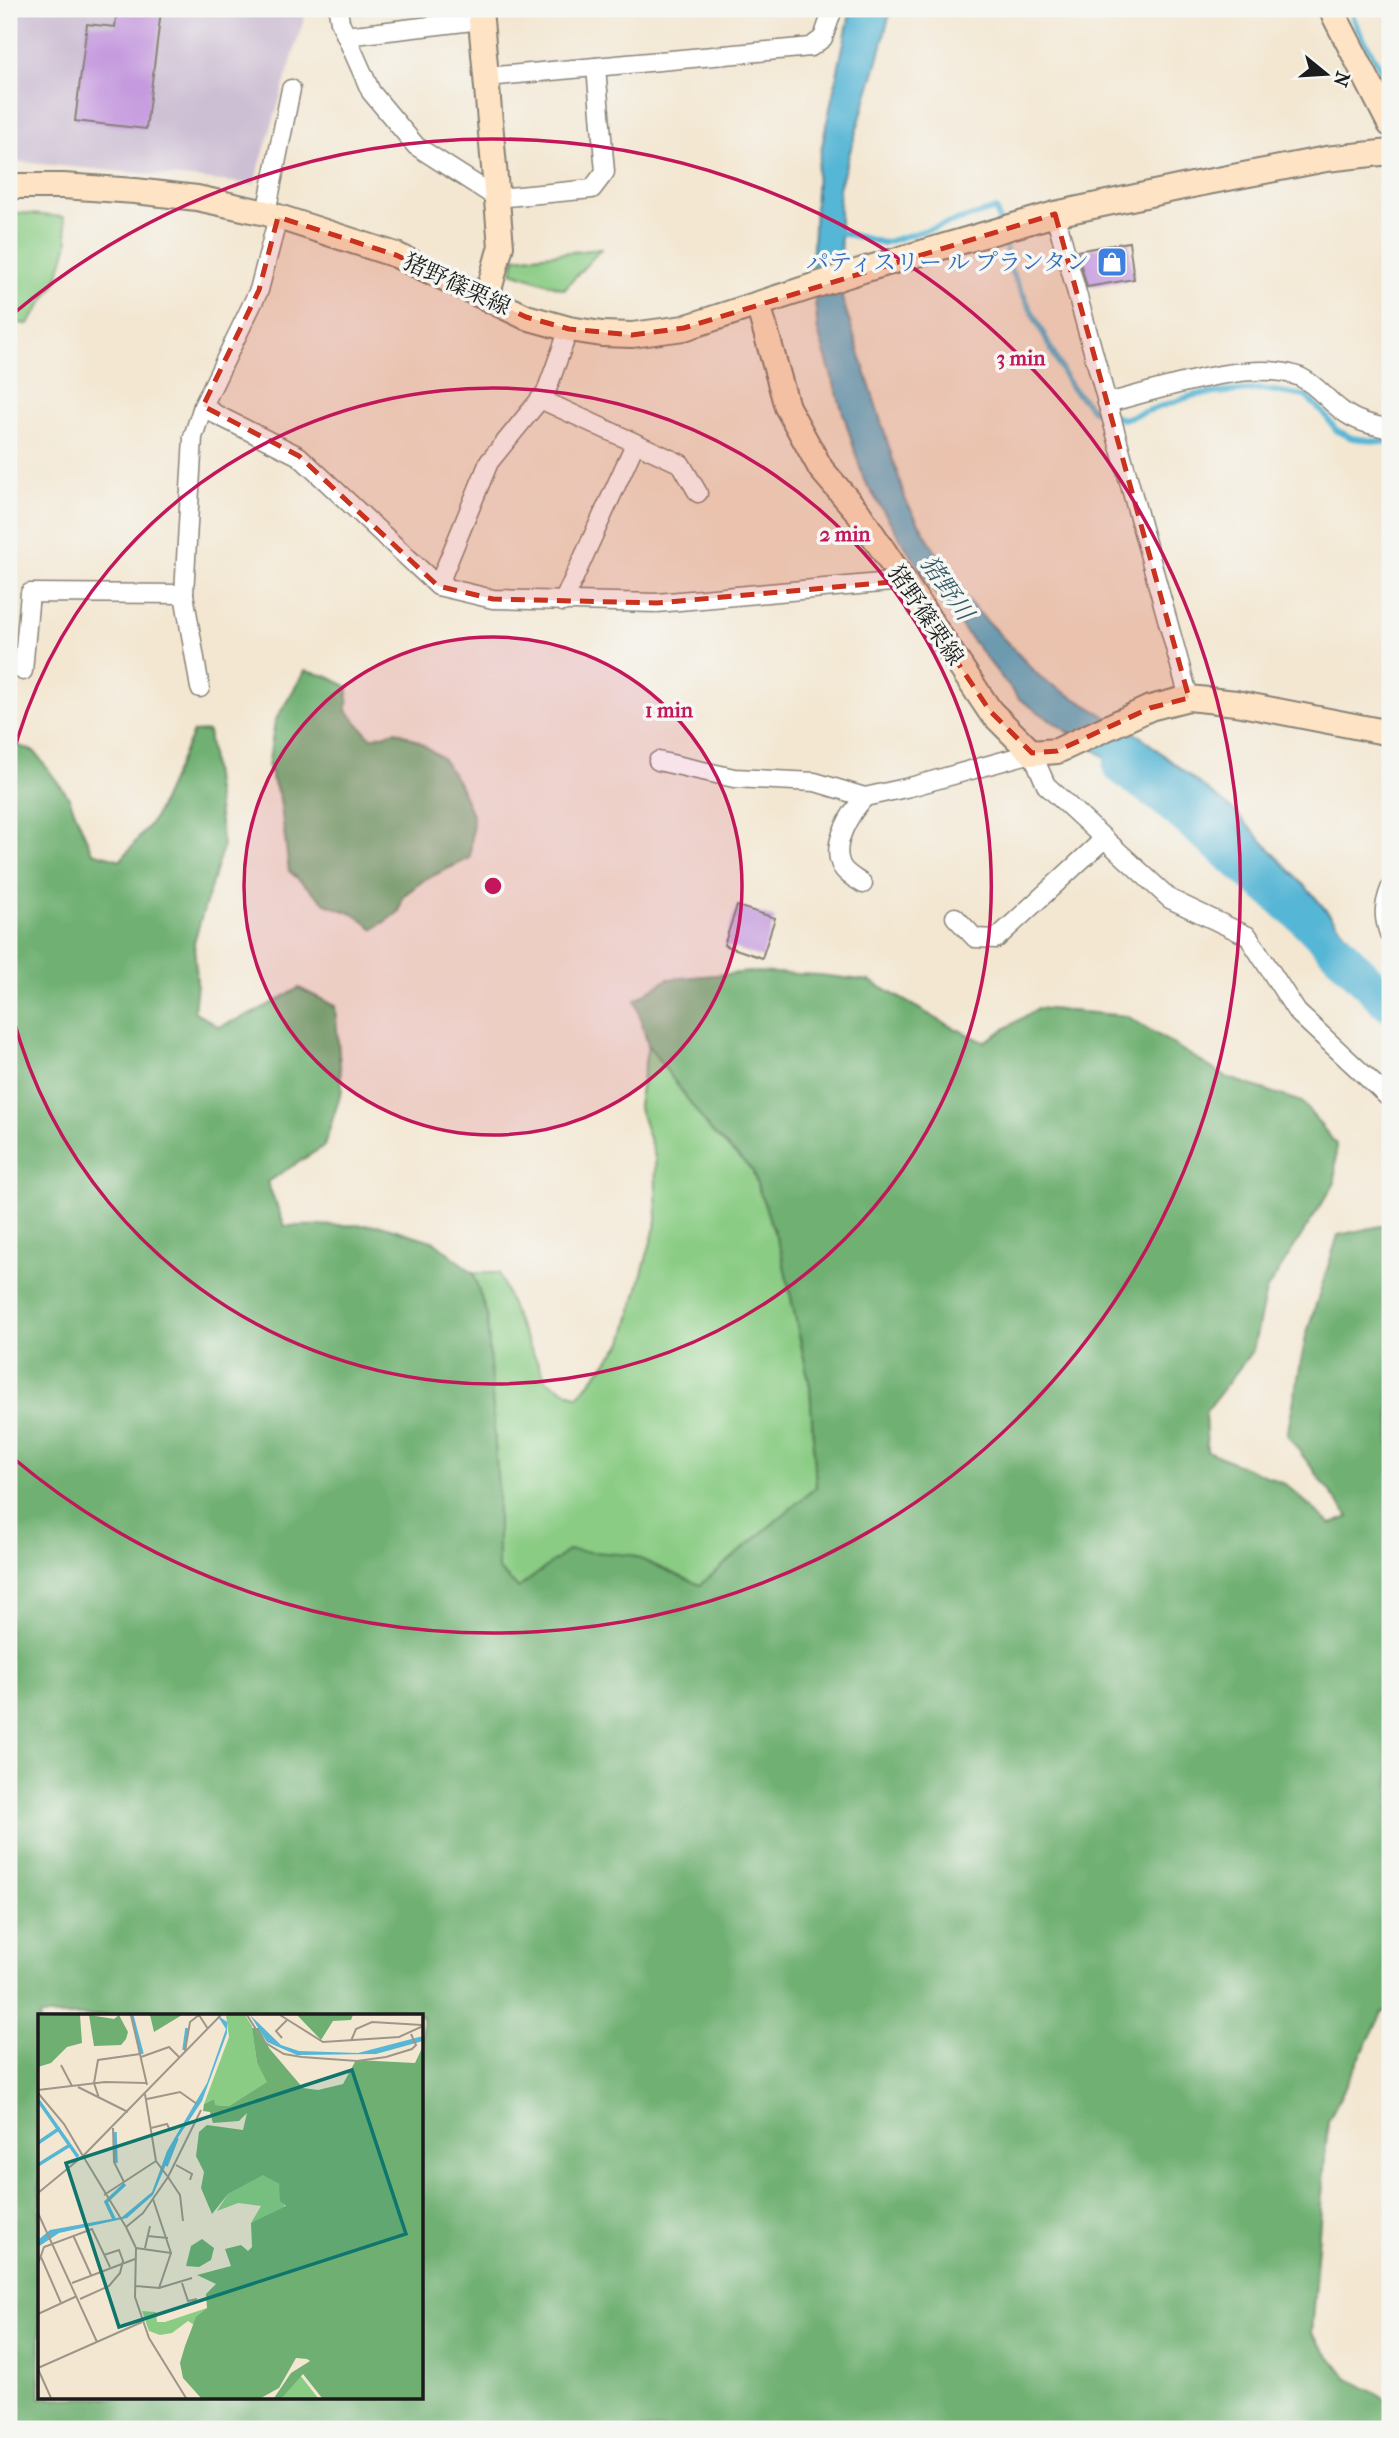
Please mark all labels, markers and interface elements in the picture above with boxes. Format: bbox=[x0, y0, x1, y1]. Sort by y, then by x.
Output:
north arrow bbox=[1290, 38, 1360, 108]
text: N bbox=[1328, 69, 1354, 90]
shop icon: パティスリー ル プランタン bbox=[1095, 245, 1129, 279]
street label: 猪野篠栗線 bbox=[399, 248, 515, 321]
place label: パティスリー ル プランタン bbox=[806, 249, 1089, 276]
text: 3 min bbox=[997, 346, 1046, 370]
text: 2 min bbox=[819, 522, 871, 546]
water label: 猪野川 bbox=[915, 550, 981, 628]
street label: 猪野篠栗線 bbox=[882, 560, 969, 670]
text: 1 min bbox=[645, 698, 694, 722]
centre of rings bbox=[481, 874, 505, 898]
inset map bbox=[38, 2014, 424, 2400]

